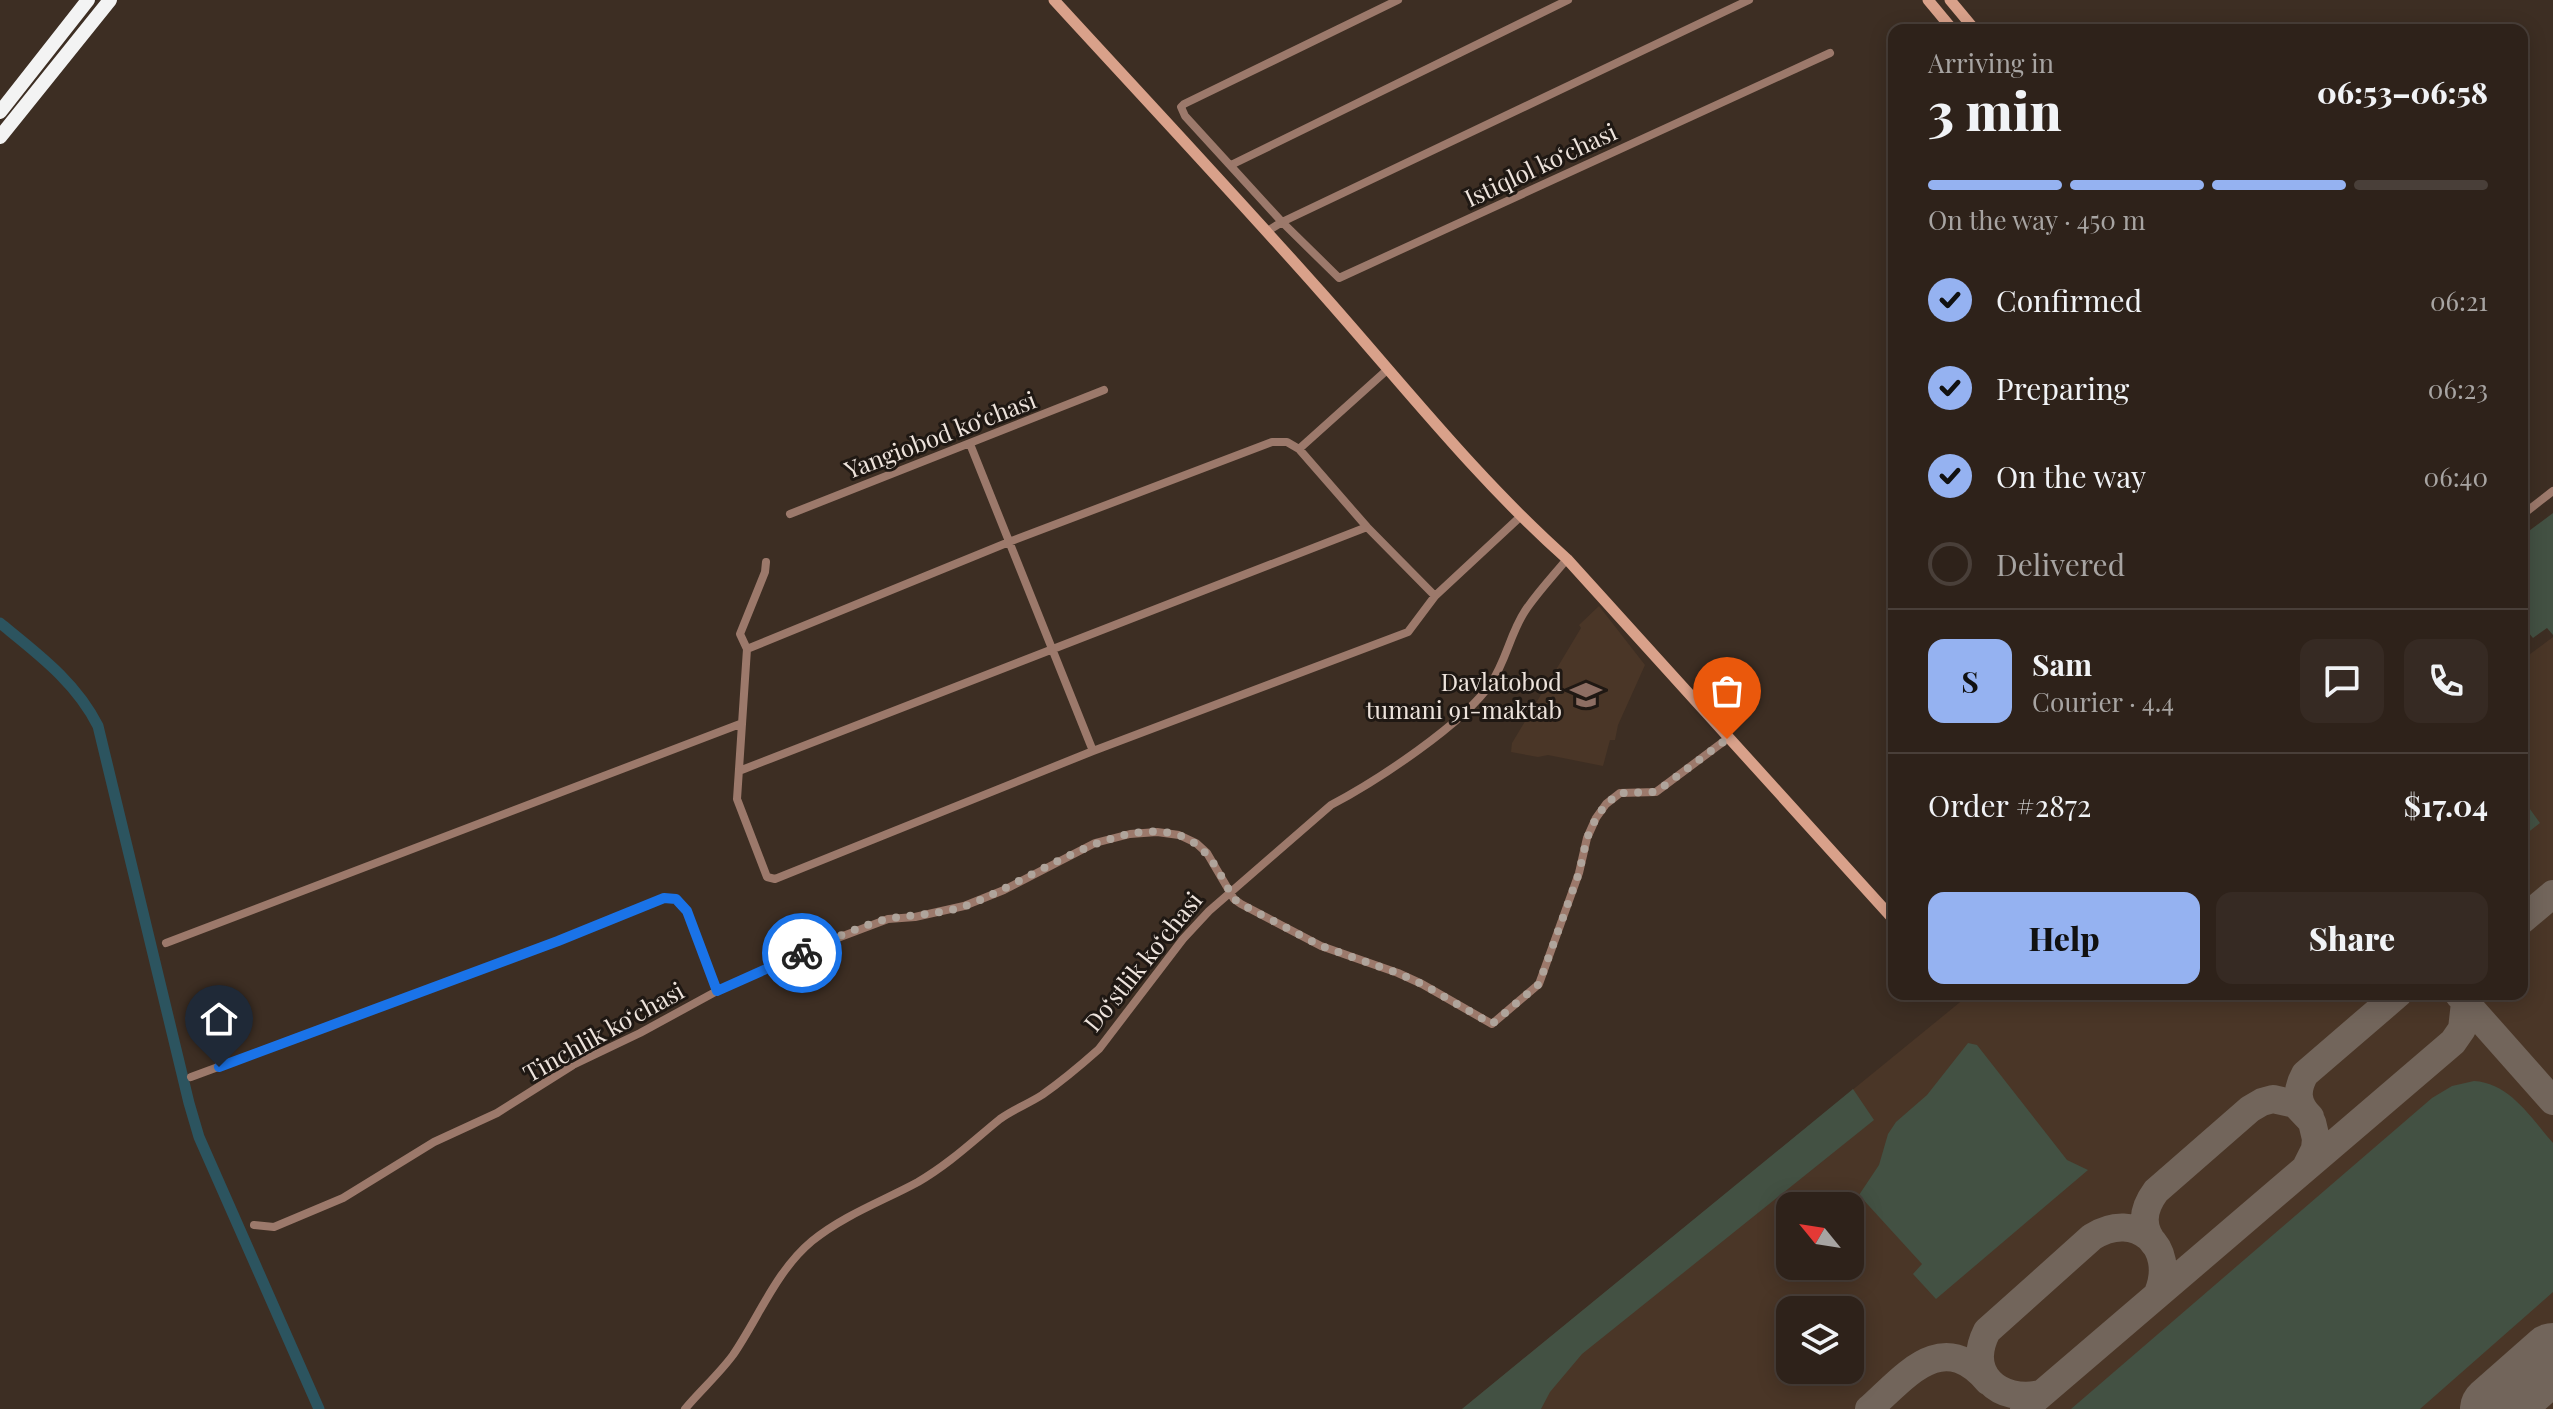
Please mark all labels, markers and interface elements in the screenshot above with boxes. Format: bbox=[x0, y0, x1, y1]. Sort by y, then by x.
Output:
text: Arriving in bbox=[1928, 45, 2054, 80]
text: 06:53–06:58 bbox=[2317, 72, 2488, 112]
text: 3 min bbox=[1928, 75, 2062, 144]
street label: Istiqlol koʻchasi bbox=[1459, 115, 1621, 213]
text: On the way · 450 m bbox=[1928, 202, 2146, 237]
icon: check bbox=[1928, 278, 1972, 322]
text: Confirmed bbox=[1996, 280, 2142, 320]
text: 06:21 bbox=[2430, 283, 2488, 318]
icon: check bbox=[1928, 366, 1972, 410]
text: Preparing bbox=[1996, 368, 2129, 408]
text: 06:23 bbox=[2428, 371, 2488, 406]
street label: Yangiobod koʻchasi bbox=[839, 383, 1040, 486]
icon: check bbox=[1928, 454, 1972, 498]
text: On the way bbox=[1996, 456, 2146, 496]
text: 06:40 bbox=[2424, 459, 2488, 494]
text: Delivered bbox=[1996, 544, 2125, 584]
button: chat bbox=[2300, 639, 2384, 723]
button: phone bbox=[2404, 639, 2488, 723]
text: Sam bbox=[2032, 644, 2092, 684]
pin bbox=[1693, 657, 1761, 739]
text: S bbox=[1961, 661, 1979, 701]
place label: Davlatobod tumani 91-maktab bbox=[1366, 665, 1562, 725]
icon: bag bbox=[1705, 669, 1749, 713]
school or university icon: Davlatobod tumani 91-maktab bbox=[1569, 678, 1603, 712]
text: Courier · 4.4 bbox=[2032, 684, 2174, 719]
text: Order #2872 bbox=[1928, 785, 2091, 825]
text: $17.04 bbox=[2404, 785, 2488, 825]
street label: Doʻstlik koʻchasi bbox=[1076, 884, 1208, 1038]
button: Help bbox=[1928, 892, 2200, 984]
button: Share bbox=[2216, 892, 2488, 984]
courier bbox=[762, 913, 842, 993]
icon: bike bbox=[780, 931, 824, 975]
street label: Tinchlik koʻchasi bbox=[517, 974, 689, 1088]
pin bbox=[185, 985, 253, 1067]
icon: home bbox=[197, 997, 241, 1041]
north arrow bbox=[1776, 1192, 1864, 1280]
map controls bbox=[1776, 1192, 1864, 1384]
button: layers bbox=[1776, 1296, 1864, 1384]

